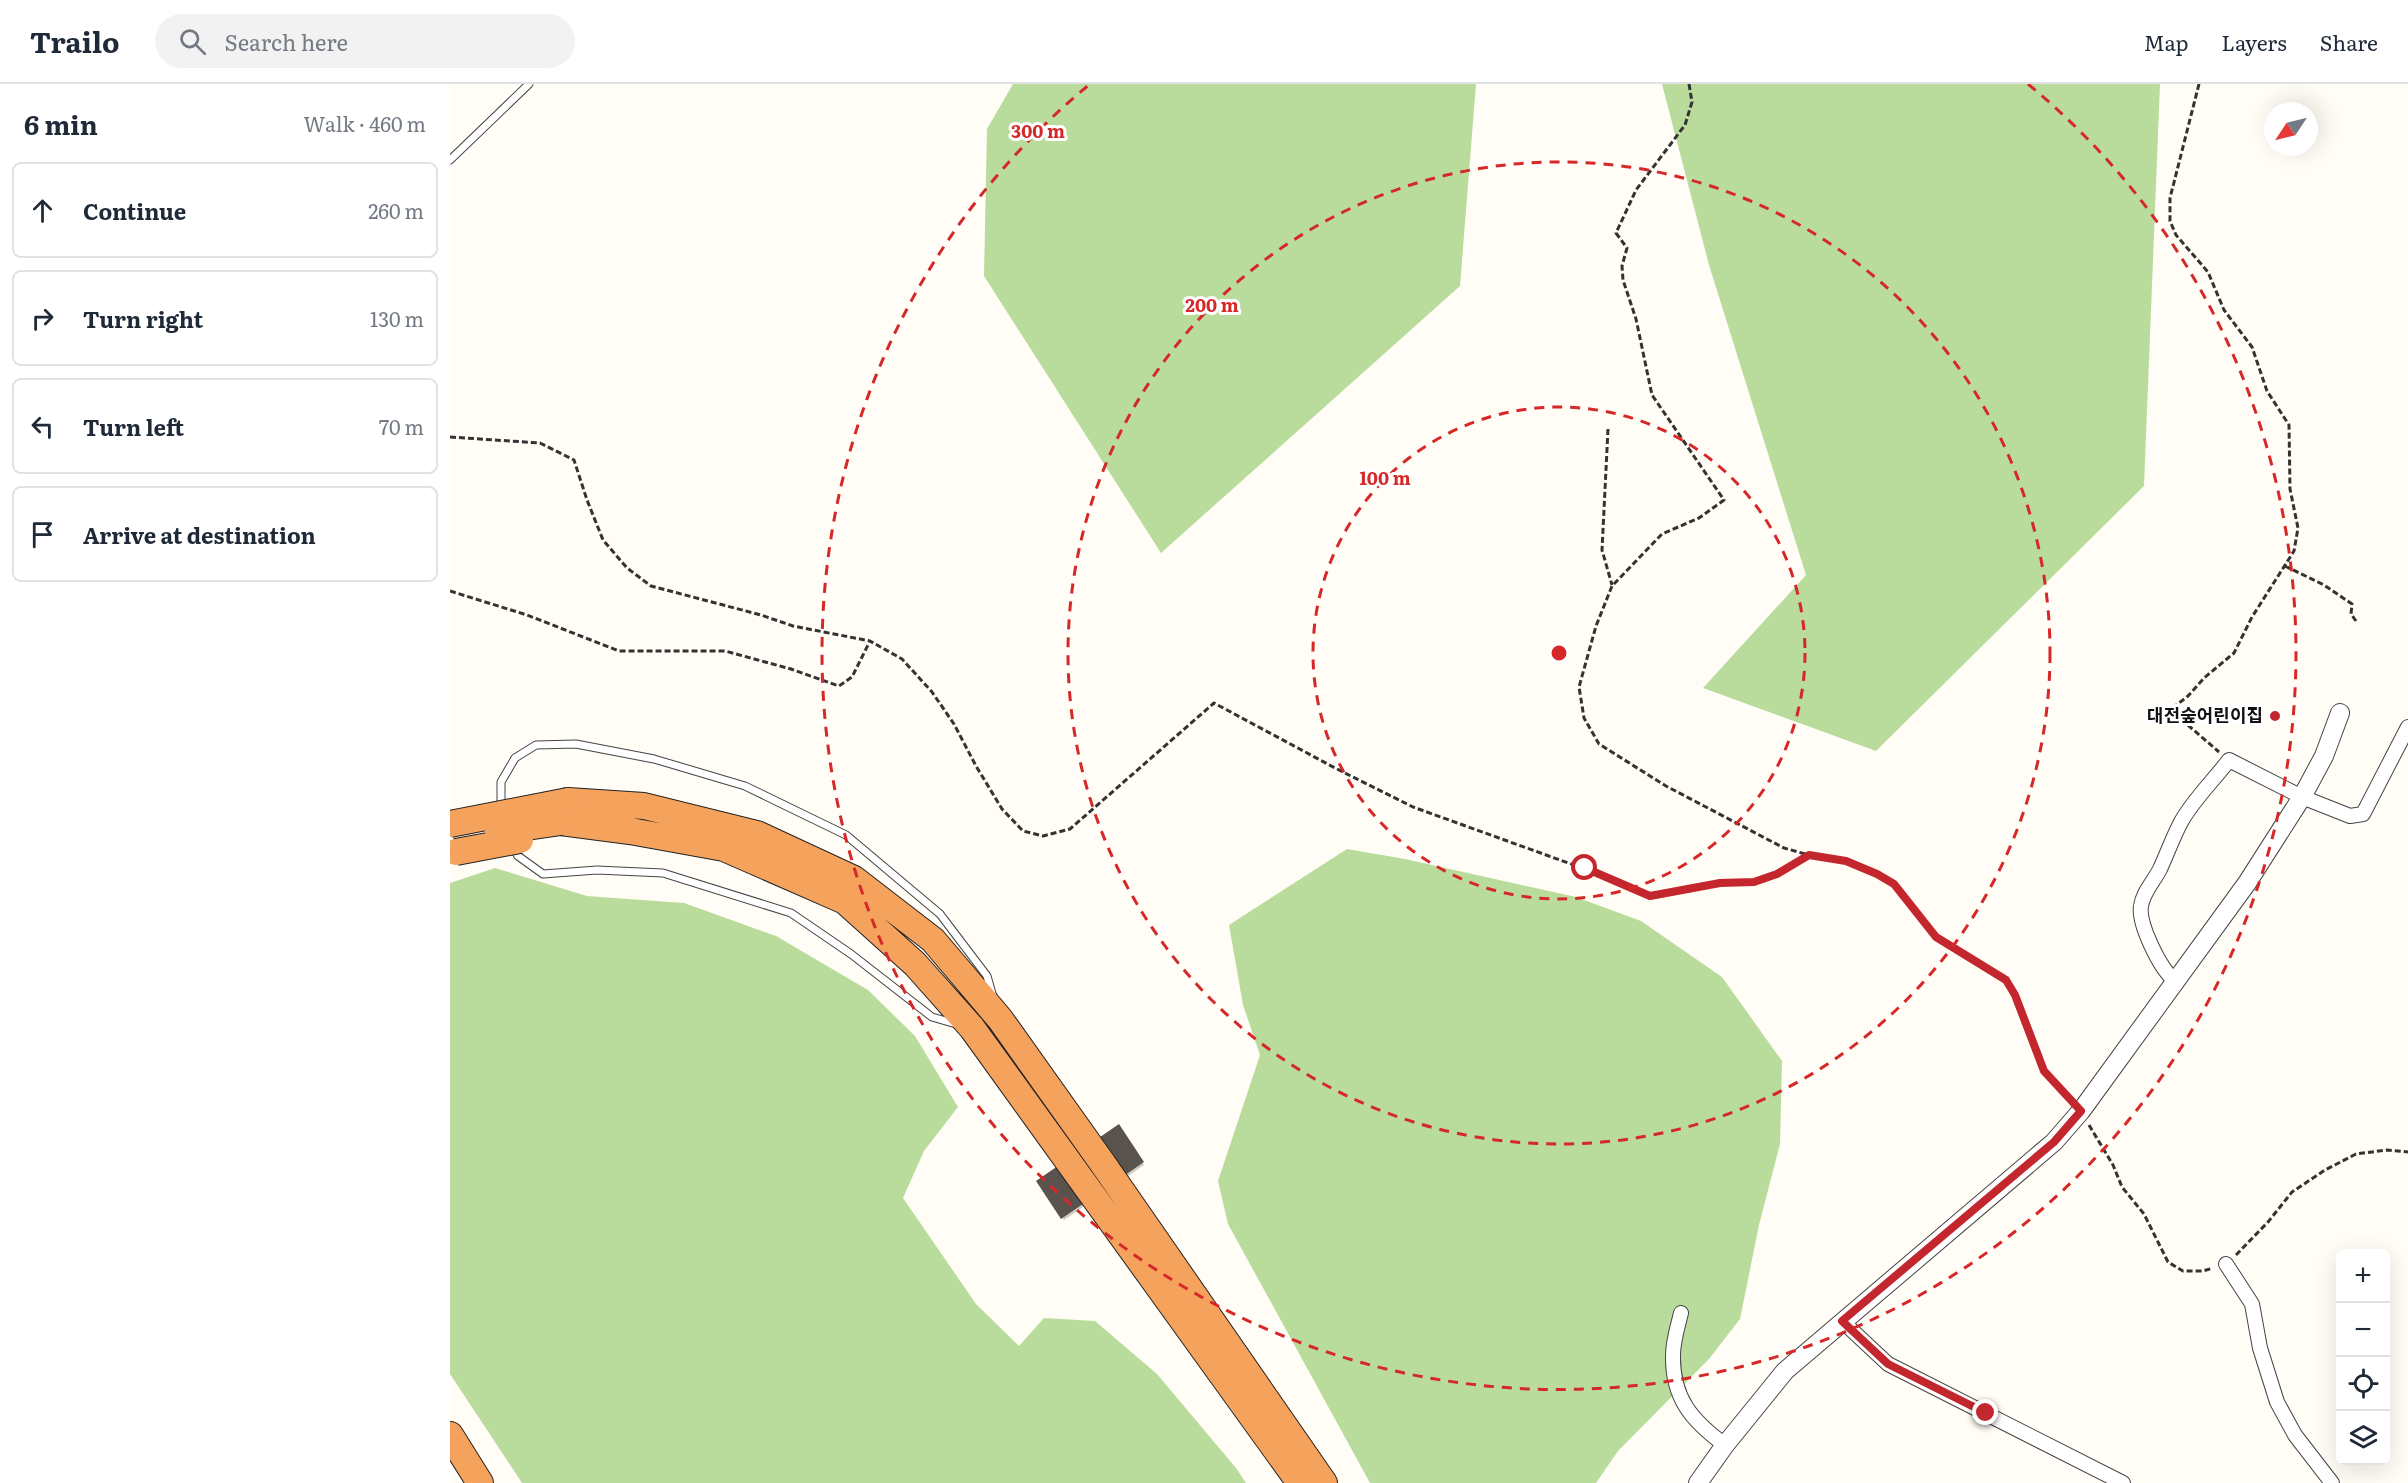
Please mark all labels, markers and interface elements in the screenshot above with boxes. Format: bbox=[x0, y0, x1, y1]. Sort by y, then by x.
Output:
search box bbox=[155, 14, 575, 68]
text: Trailo bbox=[30, 20, 119, 62]
icon: search bbox=[176, 25, 209, 58]
text: Search here bbox=[224, 25, 348, 58]
text: Map bbox=[2144, 26, 2189, 57]
text: Layers bbox=[2222, 26, 2287, 57]
text: Share bbox=[2320, 26, 2378, 57]
north arrow bbox=[2264, 102, 2318, 156]
text: 6 min bbox=[24, 104, 98, 143]
text: Walk · 460 m bbox=[303, 108, 426, 138]
text: 300 m bbox=[1011, 117, 1065, 144]
icon: ahead bbox=[26, 194, 59, 227]
text: Continue bbox=[83, 194, 186, 227]
text: 260 m bbox=[368, 195, 424, 225]
text: 200 m bbox=[1185, 291, 1239, 318]
icon: right bbox=[26, 302, 59, 335]
text: Turn right bbox=[83, 302, 203, 335]
text: 130 m bbox=[370, 303, 424, 333]
icon: left bbox=[26, 410, 59, 443]
text: Turn left bbox=[83, 410, 184, 443]
text: 70 m bbox=[379, 411, 424, 441]
text: 100 m bbox=[1359, 464, 1411, 491]
icon: arrive bbox=[26, 518, 59, 551]
text: Arrive at destination bbox=[83, 518, 316, 551]
centre of rings bbox=[1549, 643, 1569, 663]
place label: 대전숲어린이집 bbox=[2147, 701, 2263, 728]
marker: 대전숲어린이집 bbox=[2268, 709, 2282, 723]
route start bbox=[1571, 854, 1597, 880]
map controls bbox=[2336, 1249, 2390, 1465]
button: + bbox=[2336, 1249, 2390, 1303]
button: − bbox=[2336, 1303, 2390, 1357]
button: locate bbox=[2336, 1357, 2390, 1411]
route end bbox=[1972, 1399, 1998, 1425]
button: layers bbox=[2336, 1411, 2390, 1465]

